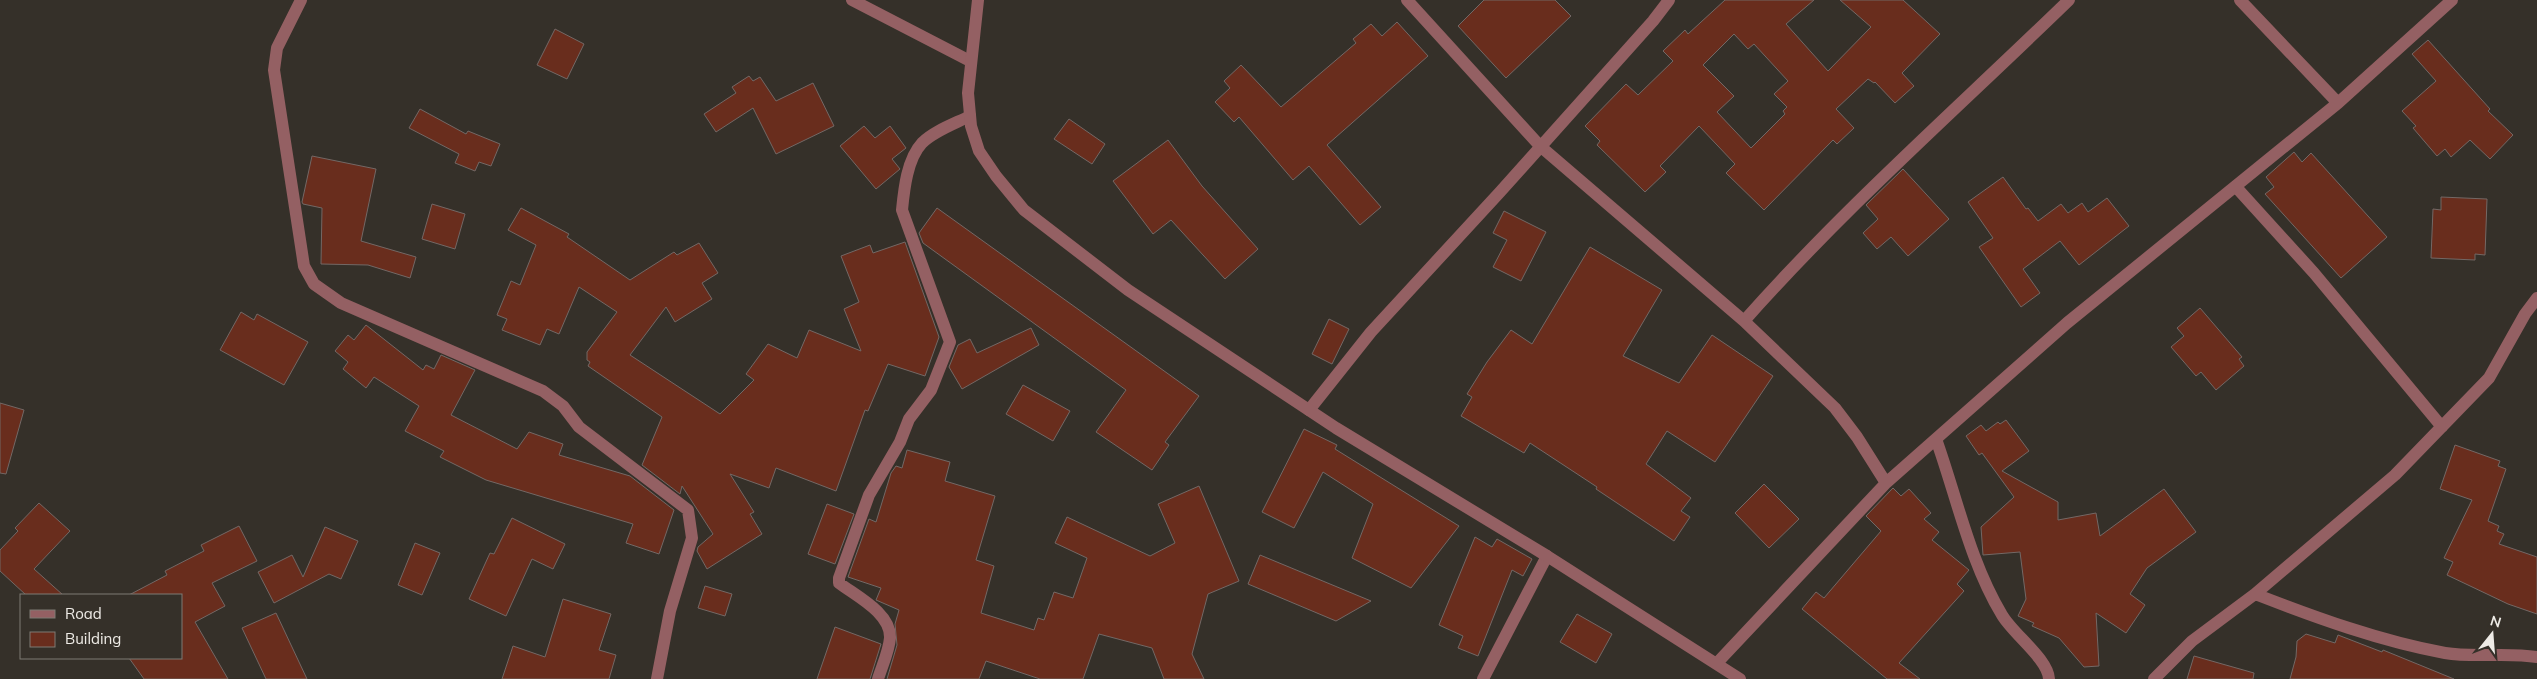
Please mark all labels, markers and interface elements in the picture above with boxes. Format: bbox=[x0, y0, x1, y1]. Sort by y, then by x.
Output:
legend bbox=[20, 594, 182, 659]
text: Road bbox=[65, 604, 102, 623]
north arrow bbox=[2467, 609, 2517, 659]
text: N bbox=[2488, 611, 2503, 632]
text: Building bbox=[65, 629, 121, 648]

